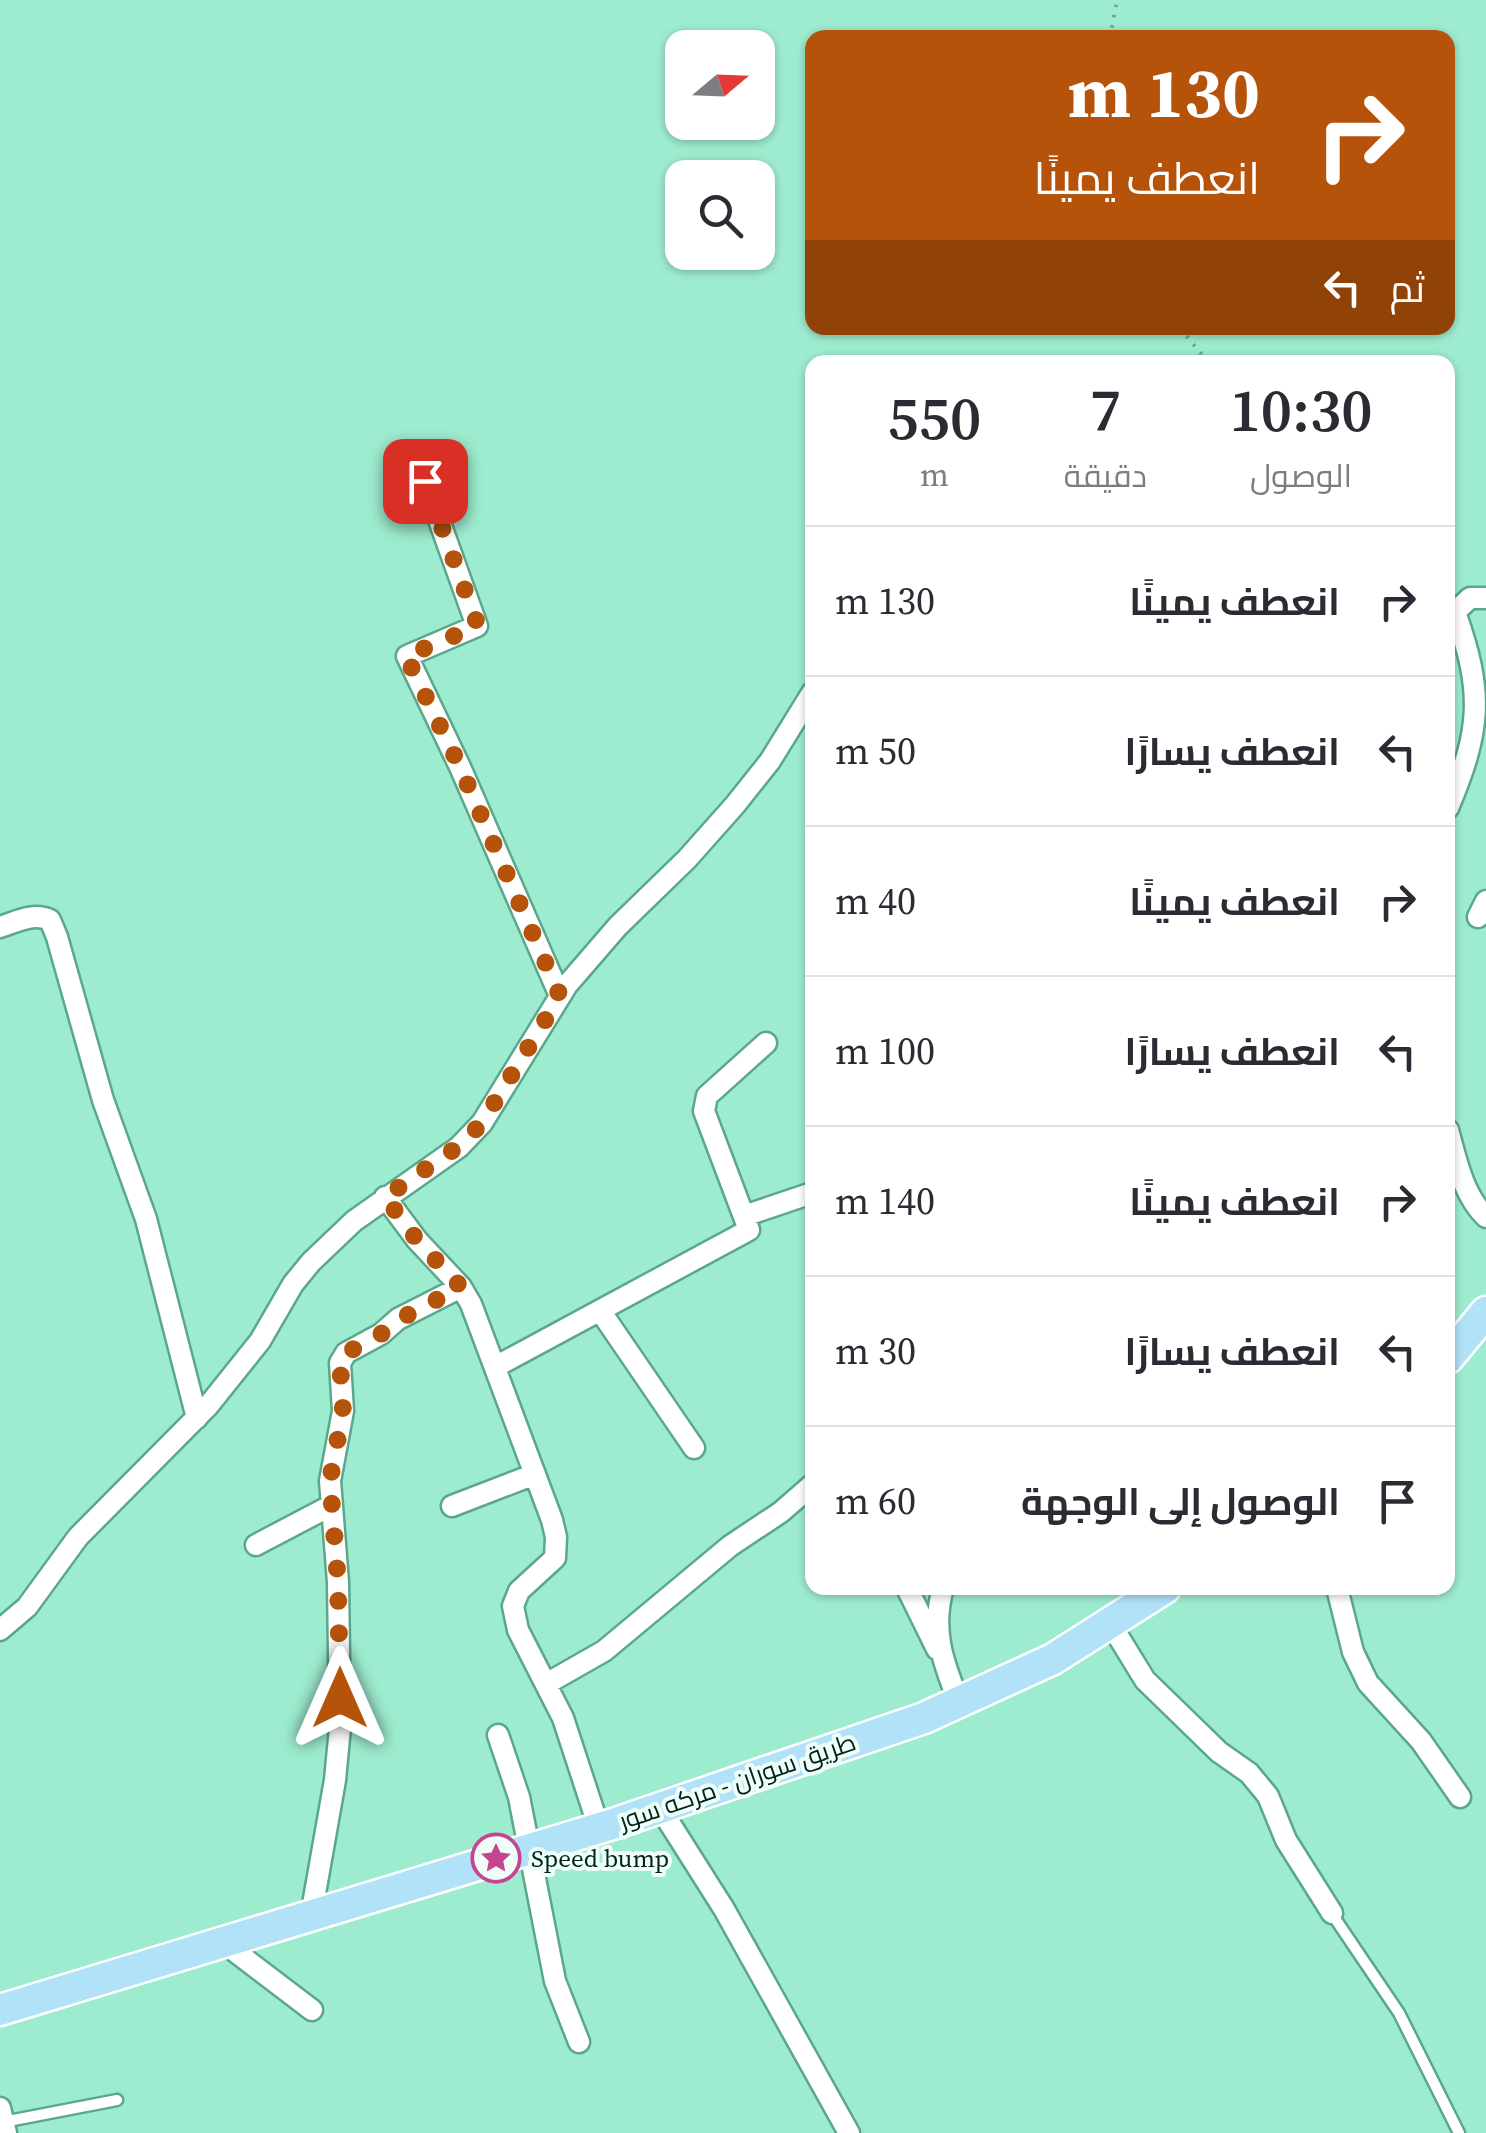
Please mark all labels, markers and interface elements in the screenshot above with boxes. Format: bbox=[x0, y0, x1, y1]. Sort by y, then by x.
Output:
north arrow bbox=[665, 30, 775, 140]
map controls bbox=[665, 30, 775, 270]
text: 130 m bbox=[1068, 44, 1260, 140]
icon: right bbox=[1295, 70, 1425, 200]
text: انعطف يمينًا bbox=[1033, 147, 1260, 209]
button: search bbox=[665, 160, 775, 270]
icon: left bbox=[1315, 260, 1370, 315]
text: ثم bbox=[1390, 263, 1425, 315]
text: 7 bbox=[1090, 369, 1121, 451]
text: 10:30 bbox=[1230, 369, 1372, 451]
text: 550 bbox=[888, 377, 981, 459]
pin bbox=[383, 439, 468, 524]
text: m bbox=[920, 453, 949, 497]
icon: arrive bbox=[398, 454, 453, 509]
text: دقيقة bbox=[1064, 454, 1147, 498]
text: الوصول bbox=[1250, 454, 1352, 498]
icon: right bbox=[1370, 574, 1425, 629]
text: 130 m bbox=[835, 575, 935, 627]
text: انعطف يمينًا bbox=[1129, 576, 1340, 628]
icon: left bbox=[1370, 724, 1425, 779]
text: 50 m bbox=[835, 725, 916, 777]
text: انعطف يسارًا bbox=[1125, 726, 1340, 778]
icon: right bbox=[1370, 874, 1425, 929]
text: 40 m bbox=[835, 875, 916, 927]
text: انعطف يمينًا bbox=[1129, 876, 1340, 928]
icon: left bbox=[1370, 1024, 1425, 1079]
text: 100 m bbox=[835, 1025, 935, 1077]
text: انعطف يسارًا bbox=[1125, 1026, 1340, 1078]
icon: right bbox=[1370, 1174, 1425, 1229]
text: 140 m bbox=[835, 1175, 935, 1227]
text: انعطف يمينًا bbox=[1129, 1176, 1340, 1228]
icon: left bbox=[1370, 1324, 1425, 1379]
text: 30 m bbox=[835, 1325, 916, 1377]
text: انعطف يسارًا bbox=[1125, 1326, 1340, 1378]
icon: arrive bbox=[1370, 1474, 1425, 1529]
text: 60 m bbox=[835, 1475, 916, 1527]
text: الوصول إلى الوجهة bbox=[1021, 1476, 1340, 1528]
position arrow bbox=[288, 1646, 392, 1750]
street label: طريق سوران - مركه سور bbox=[612, 1724, 860, 1838]
place icon: Speed bump bbox=[470, 1832, 522, 1884]
place label: Speed bump bbox=[531, 1841, 669, 1875]

